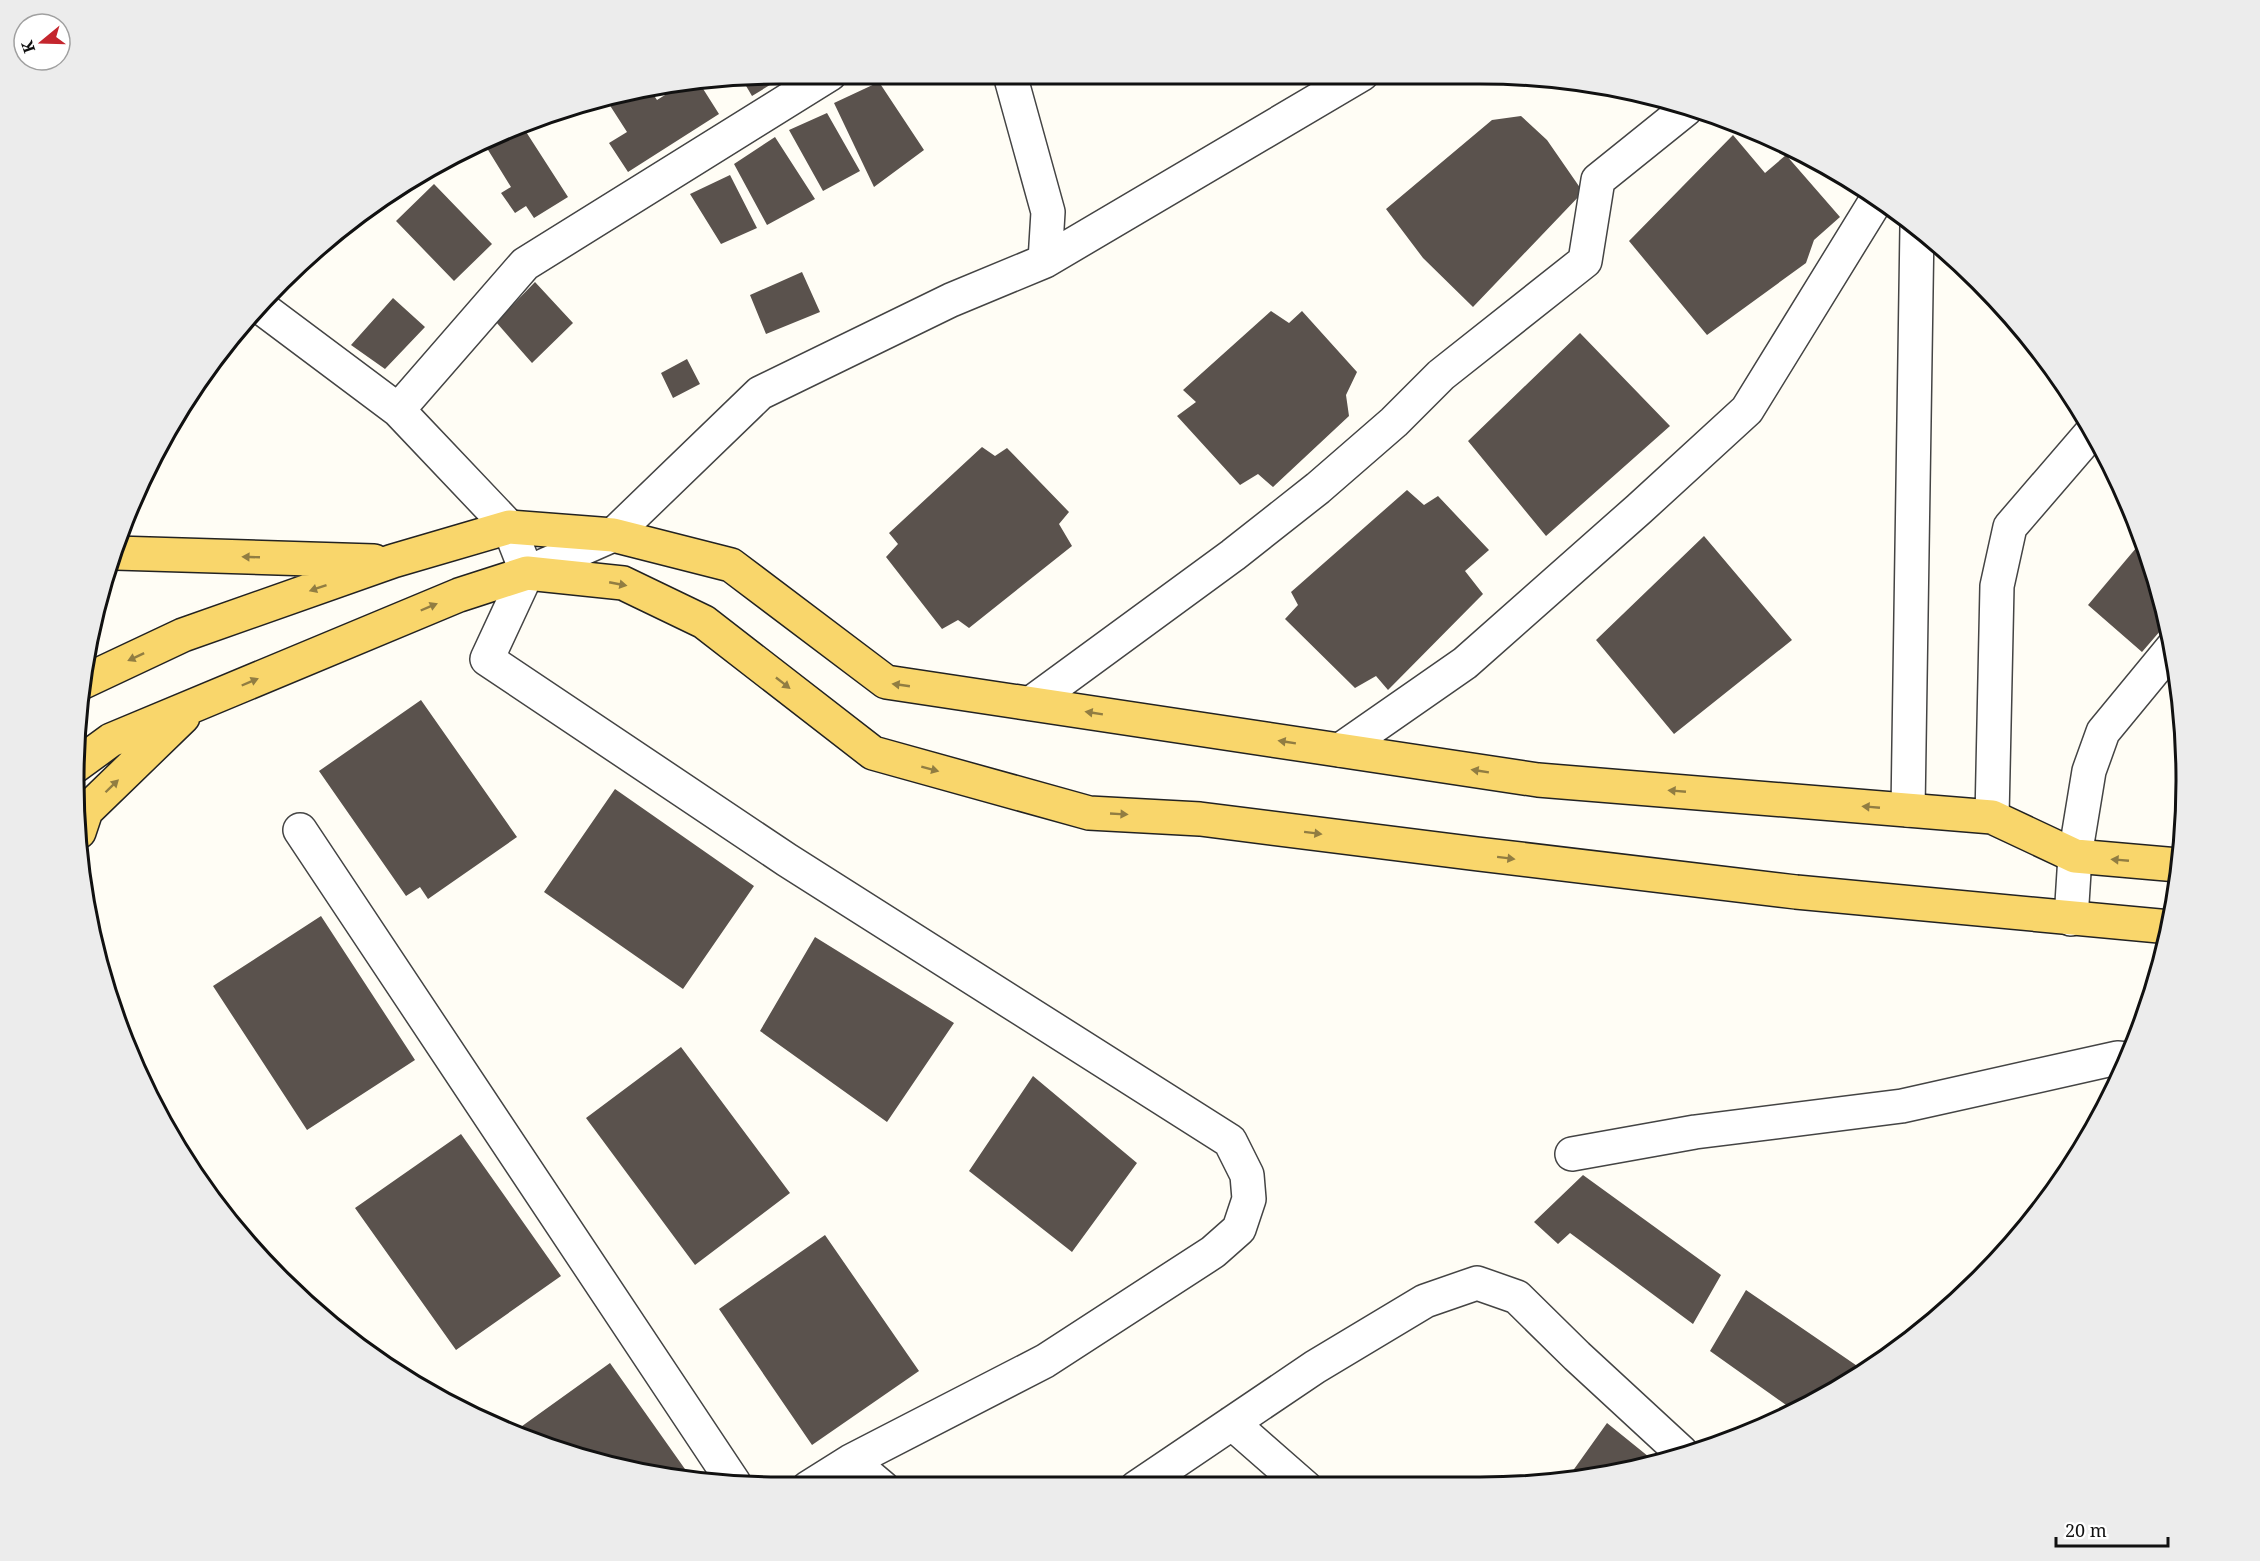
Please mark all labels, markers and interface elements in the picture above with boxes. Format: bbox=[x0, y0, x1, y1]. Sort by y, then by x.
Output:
north arrow bbox=[12, 12, 72, 72]
text: K bbox=[15, 38, 40, 56]
one-way arrow bbox=[241, 552, 260, 562]
one-way arrow bbox=[609, 579, 628, 588]
one-way arrow bbox=[309, 583, 327, 593]
one-way arrow bbox=[421, 602, 439, 612]
one-way arrow bbox=[128, 652, 145, 661]
one-way arrow bbox=[241, 677, 259, 687]
one-way arrow bbox=[776, 677, 791, 689]
one-way arrow bbox=[892, 680, 911, 689]
one-way arrow bbox=[1085, 708, 1104, 717]
one-way arrow bbox=[1278, 737, 1297, 746]
one-way arrow bbox=[921, 764, 939, 774]
one-way arrow bbox=[1470, 766, 1489, 775]
one-way arrow bbox=[104, 779, 119, 793]
one-way arrow bbox=[1667, 786, 1686, 796]
one-way arrow bbox=[1862, 802, 1881, 812]
one-way arrow bbox=[1109, 810, 1128, 819]
one-way arrow bbox=[1303, 828, 1322, 838]
one-way arrow bbox=[1497, 853, 1516, 862]
one-way arrow bbox=[2110, 855, 2129, 865]
scale bar bbox=[2056, 1510, 2168, 1548]
text: 20 m bbox=[2065, 1518, 2107, 1542]

